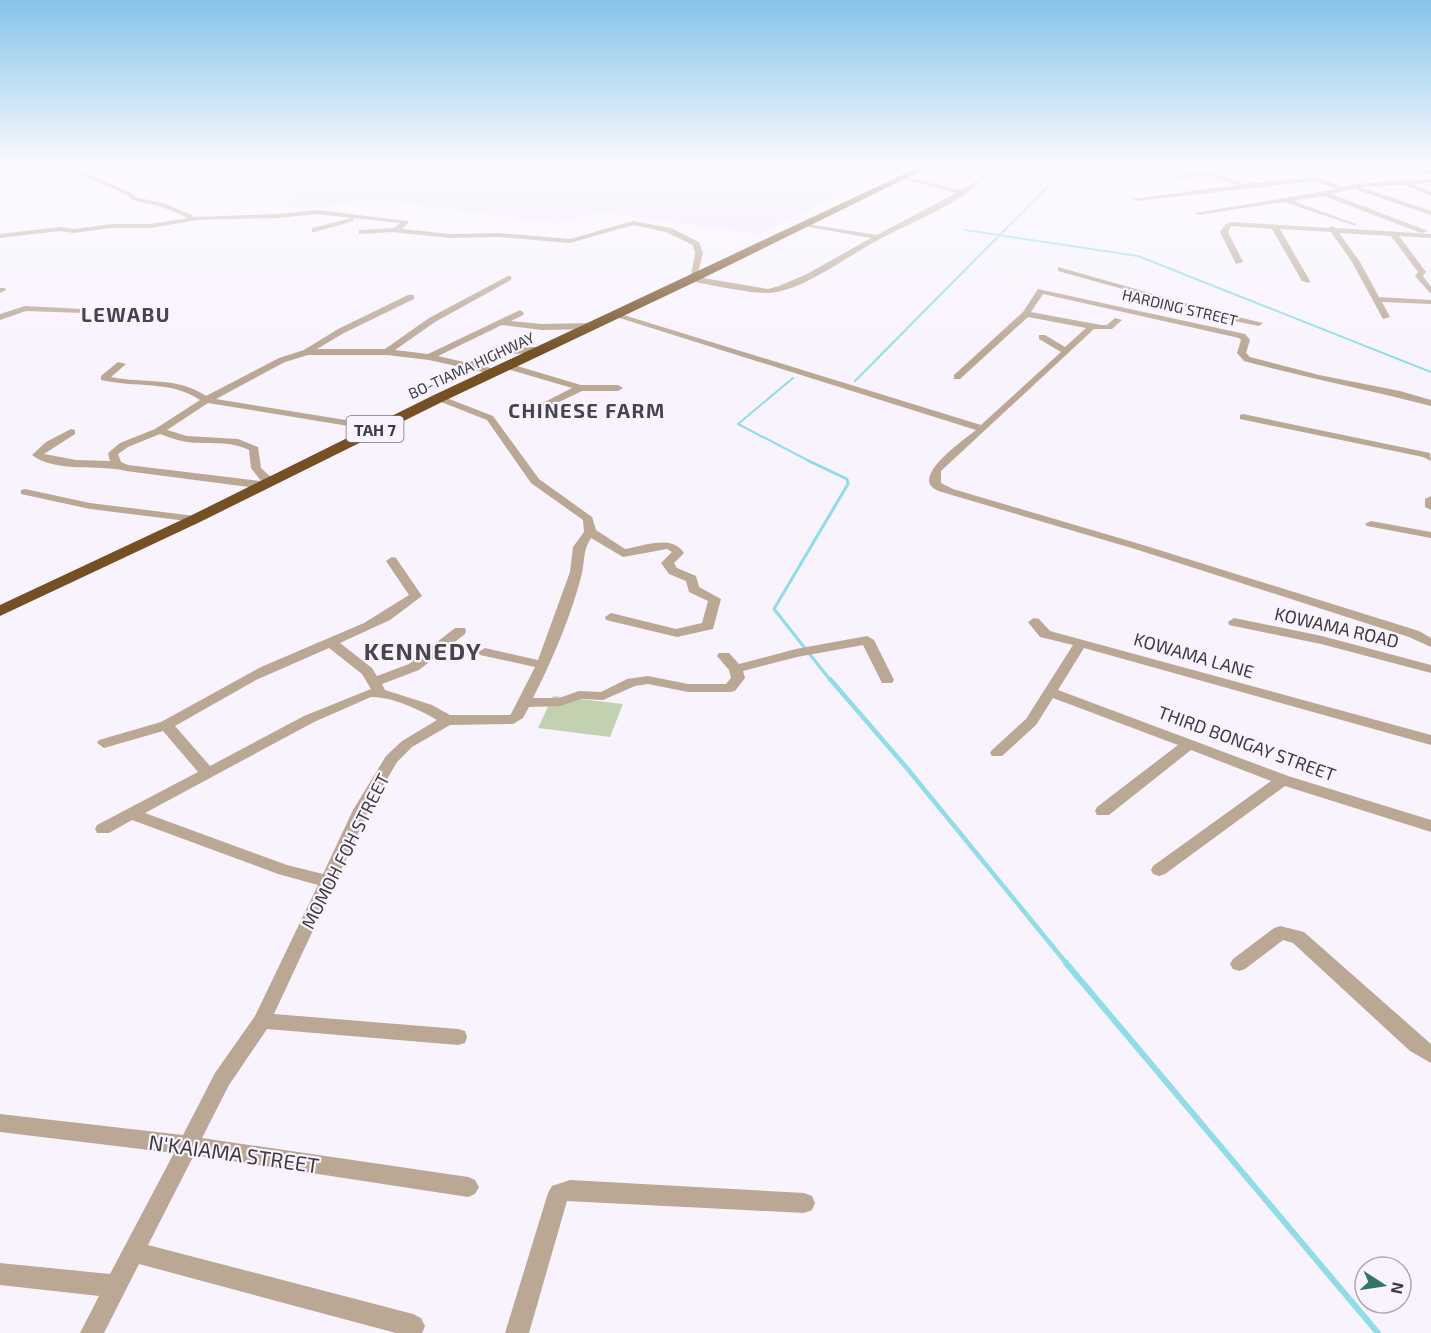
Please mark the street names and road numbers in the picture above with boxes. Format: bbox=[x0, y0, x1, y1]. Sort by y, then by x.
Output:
street label: HARDING STREET bbox=[1121, 285, 1240, 329]
street label: BO-TIAMA HIGHWAY bbox=[405, 328, 537, 402]
road number: TAH 7 bbox=[346, 416, 404, 442]
street label: KOWAMA ROAD bbox=[1273, 602, 1401, 652]
street label: KOWAMA LANE bbox=[1131, 627, 1257, 683]
street label: THIRD BONGAY STREET bbox=[1155, 701, 1339, 786]
street label: MOMOH FOH STREET bbox=[296, 769, 394, 932]
street label: N'KAIAMA STREET bbox=[147, 1129, 321, 1177]

